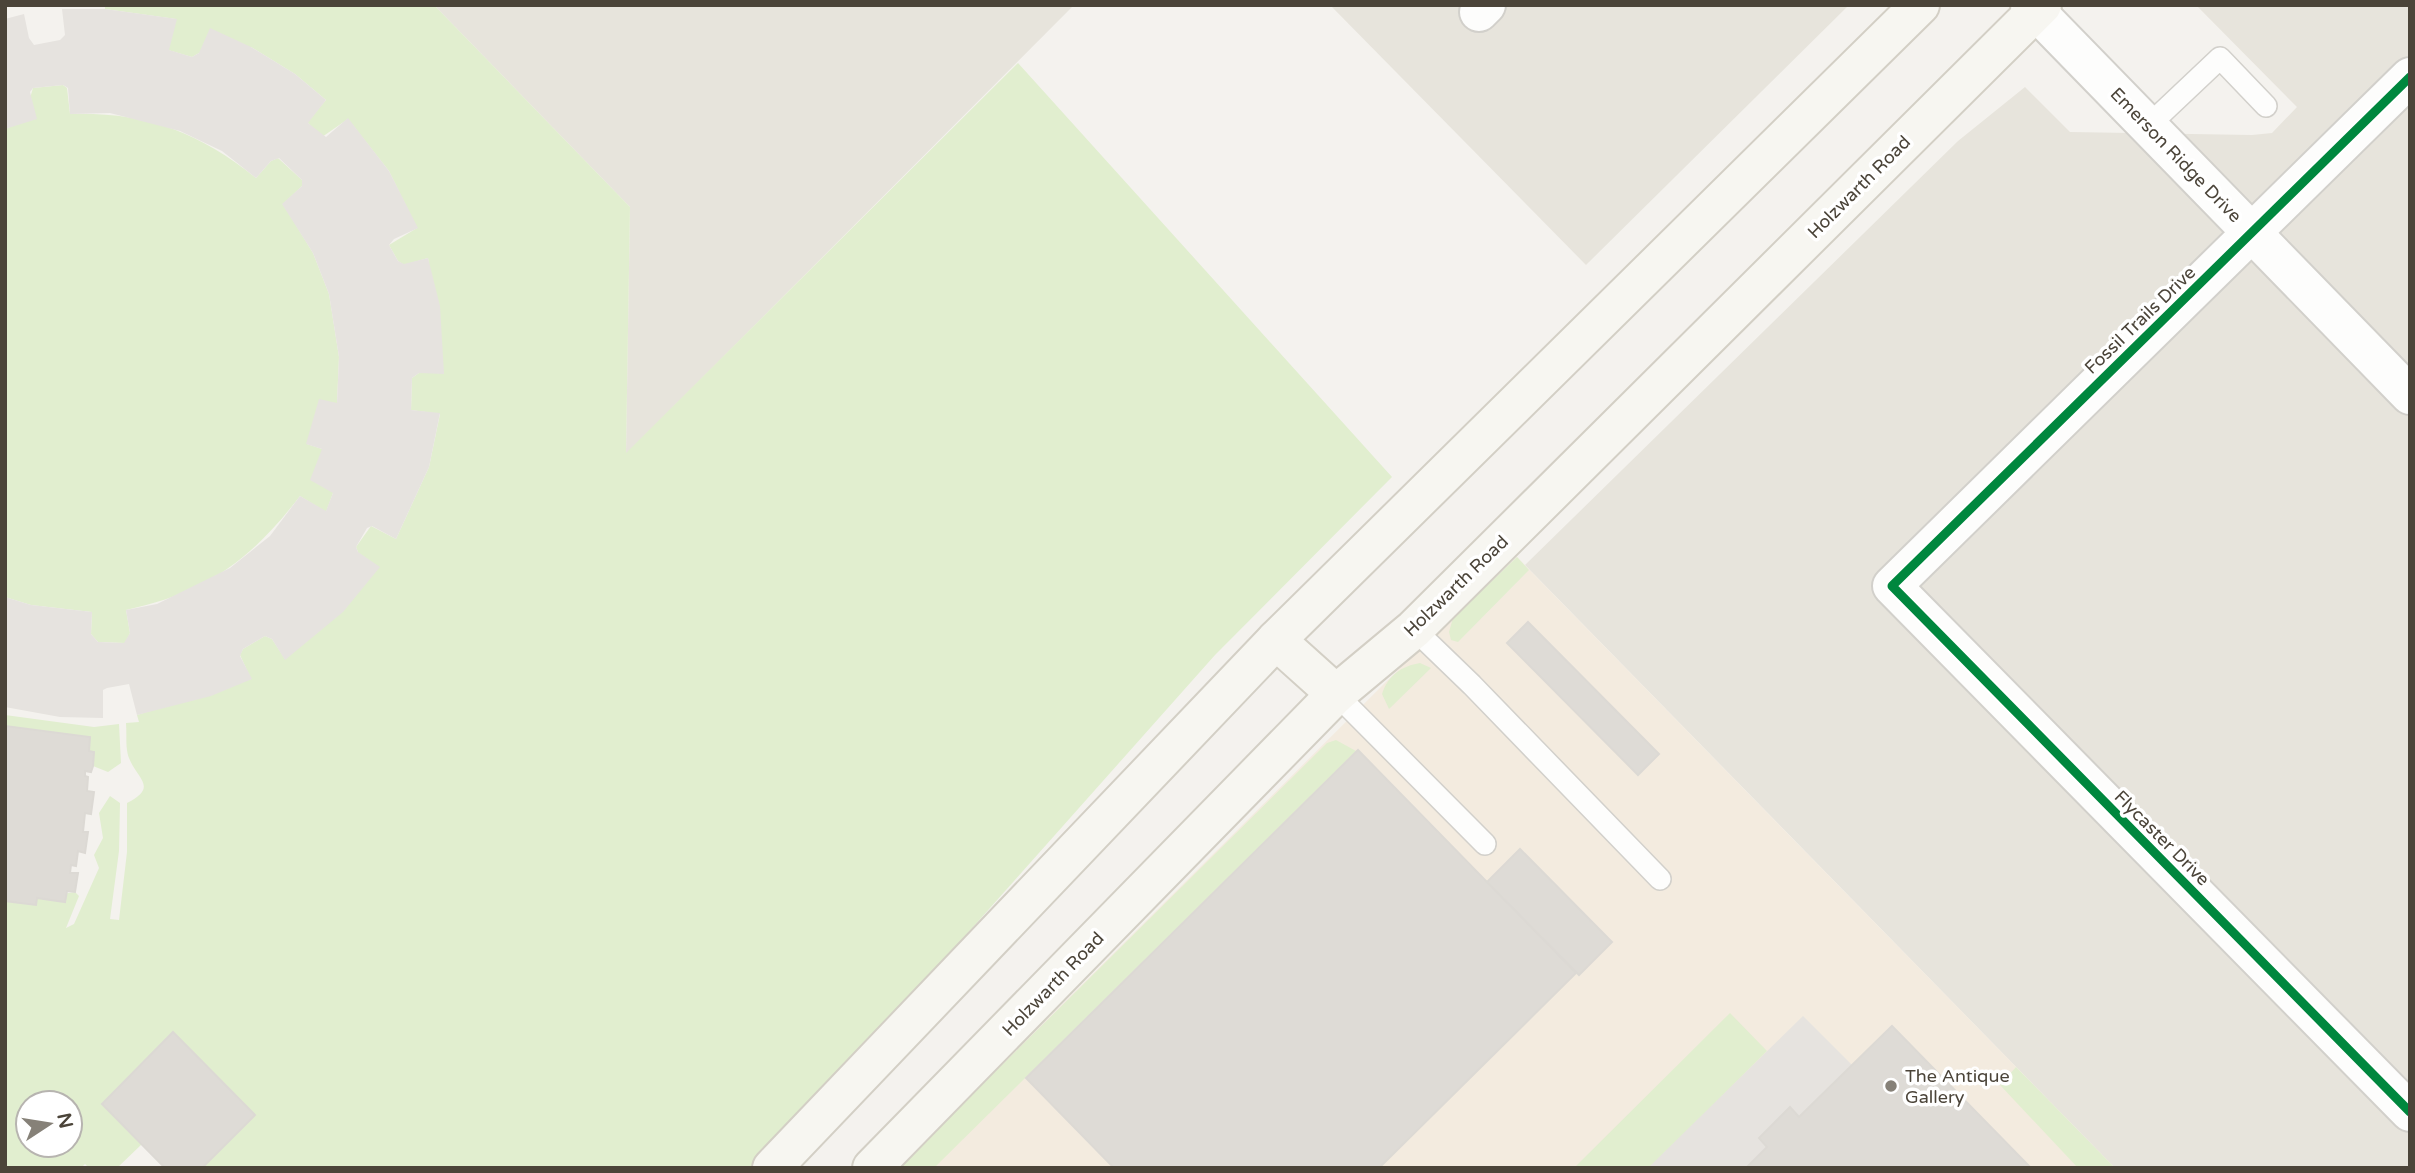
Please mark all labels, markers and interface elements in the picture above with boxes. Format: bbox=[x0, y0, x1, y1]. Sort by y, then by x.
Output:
street label: Emerson Ridge Drive bbox=[2106, 83, 2246, 227]
street label: Holzwarth Road bbox=[1803, 131, 1915, 243]
street label: Fossil Trails Drive bbox=[2080, 262, 2200, 378]
street label: Holzwarth Road bbox=[1399, 531, 1513, 641]
street label: Flycaster Drive bbox=[2110, 786, 2214, 890]
street label: Holzwarth Road bbox=[998, 927, 1108, 1041]
place label: The Antique Gallery bbox=[1905, 1065, 2010, 1108]
marker: The Antique Gallery bbox=[1883, 1078, 1899, 1094]
north arrow bbox=[14, 1089, 84, 1159]
text: N bbox=[52, 1111, 77, 1130]

